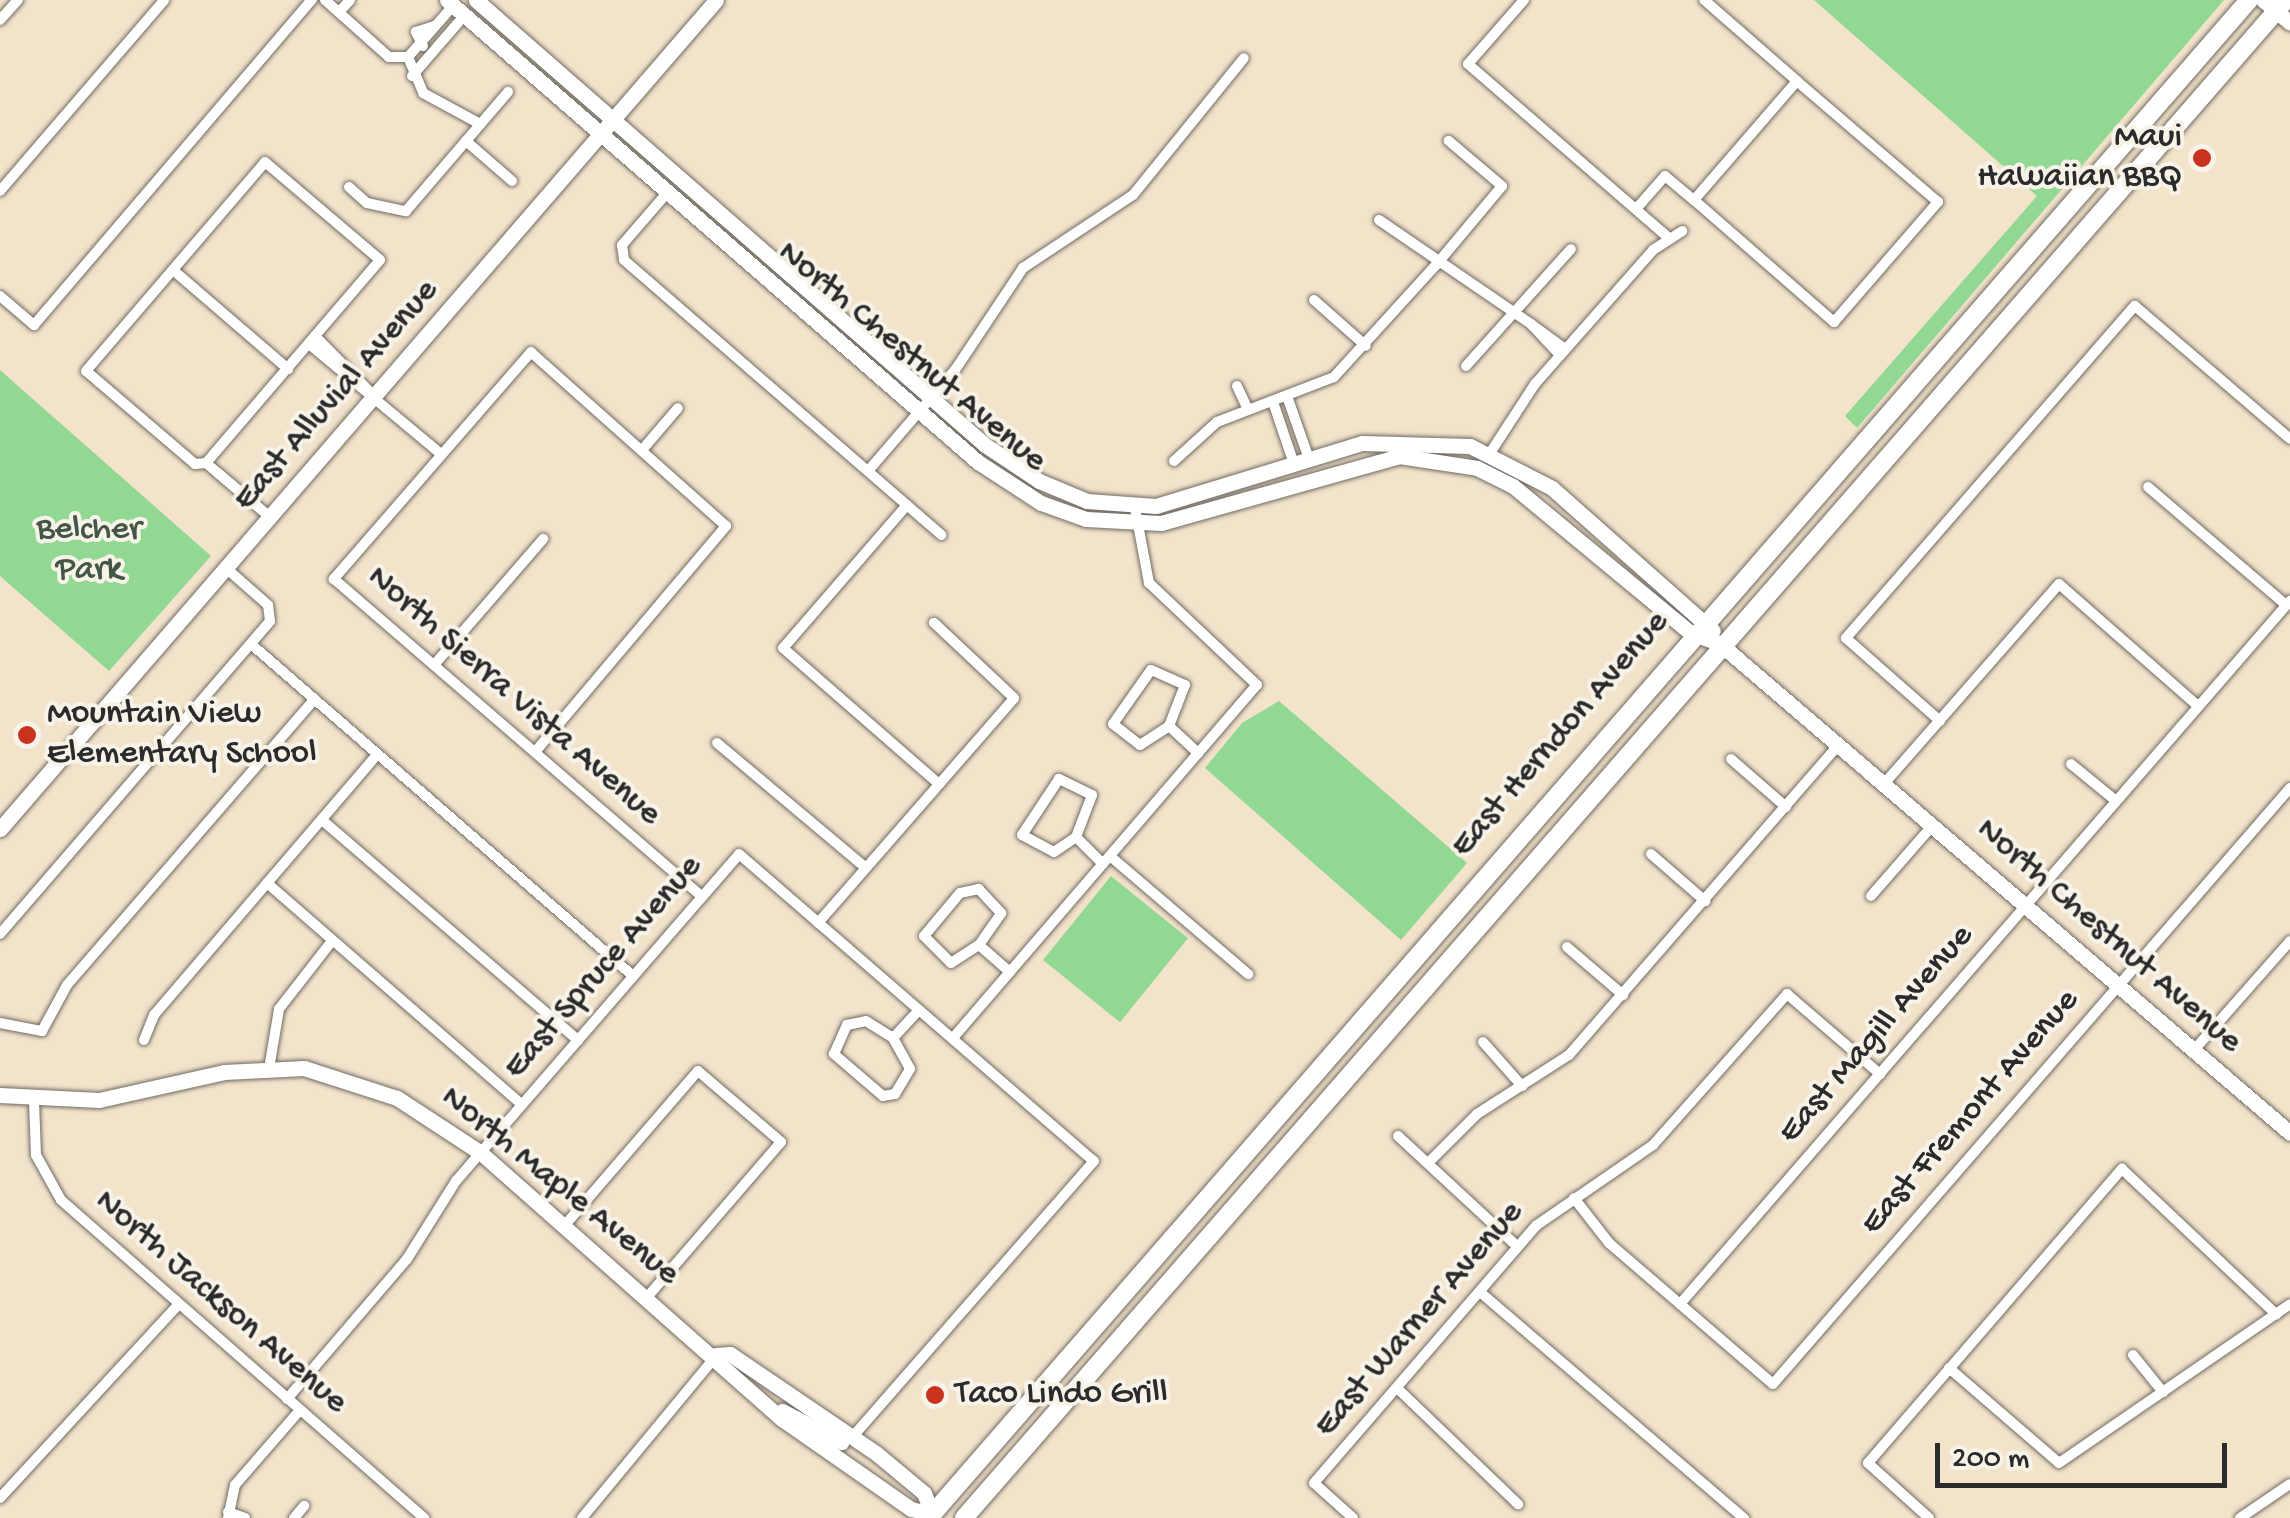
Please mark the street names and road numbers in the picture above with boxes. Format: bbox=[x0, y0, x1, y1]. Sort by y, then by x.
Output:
street label: North Chestnut Avenue bbox=[768, 233, 1054, 483]
street label: East Alluvial Avenue bbox=[225, 272, 449, 520]
street label: North Sierra Vista Avenue bbox=[357, 558, 669, 836]
street label: East Herndon Avenue bbox=[1443, 603, 1679, 867]
street label: North Chestnut Avenue bbox=[1966, 810, 2250, 1064]
street label: East Spruce Avenue bbox=[495, 848, 713, 1088]
street label: East Magill Avenue bbox=[1770, 917, 1984, 1153]
street label: East Fremont Avenue bbox=[1853, 981, 2089, 1245]
street label: North Maple Avenue bbox=[431, 1078, 687, 1296]
street label: North Jackson Avenue bbox=[85, 1182, 355, 1424]
street label: East Warner Avenue bbox=[1306, 1193, 1534, 1447]

